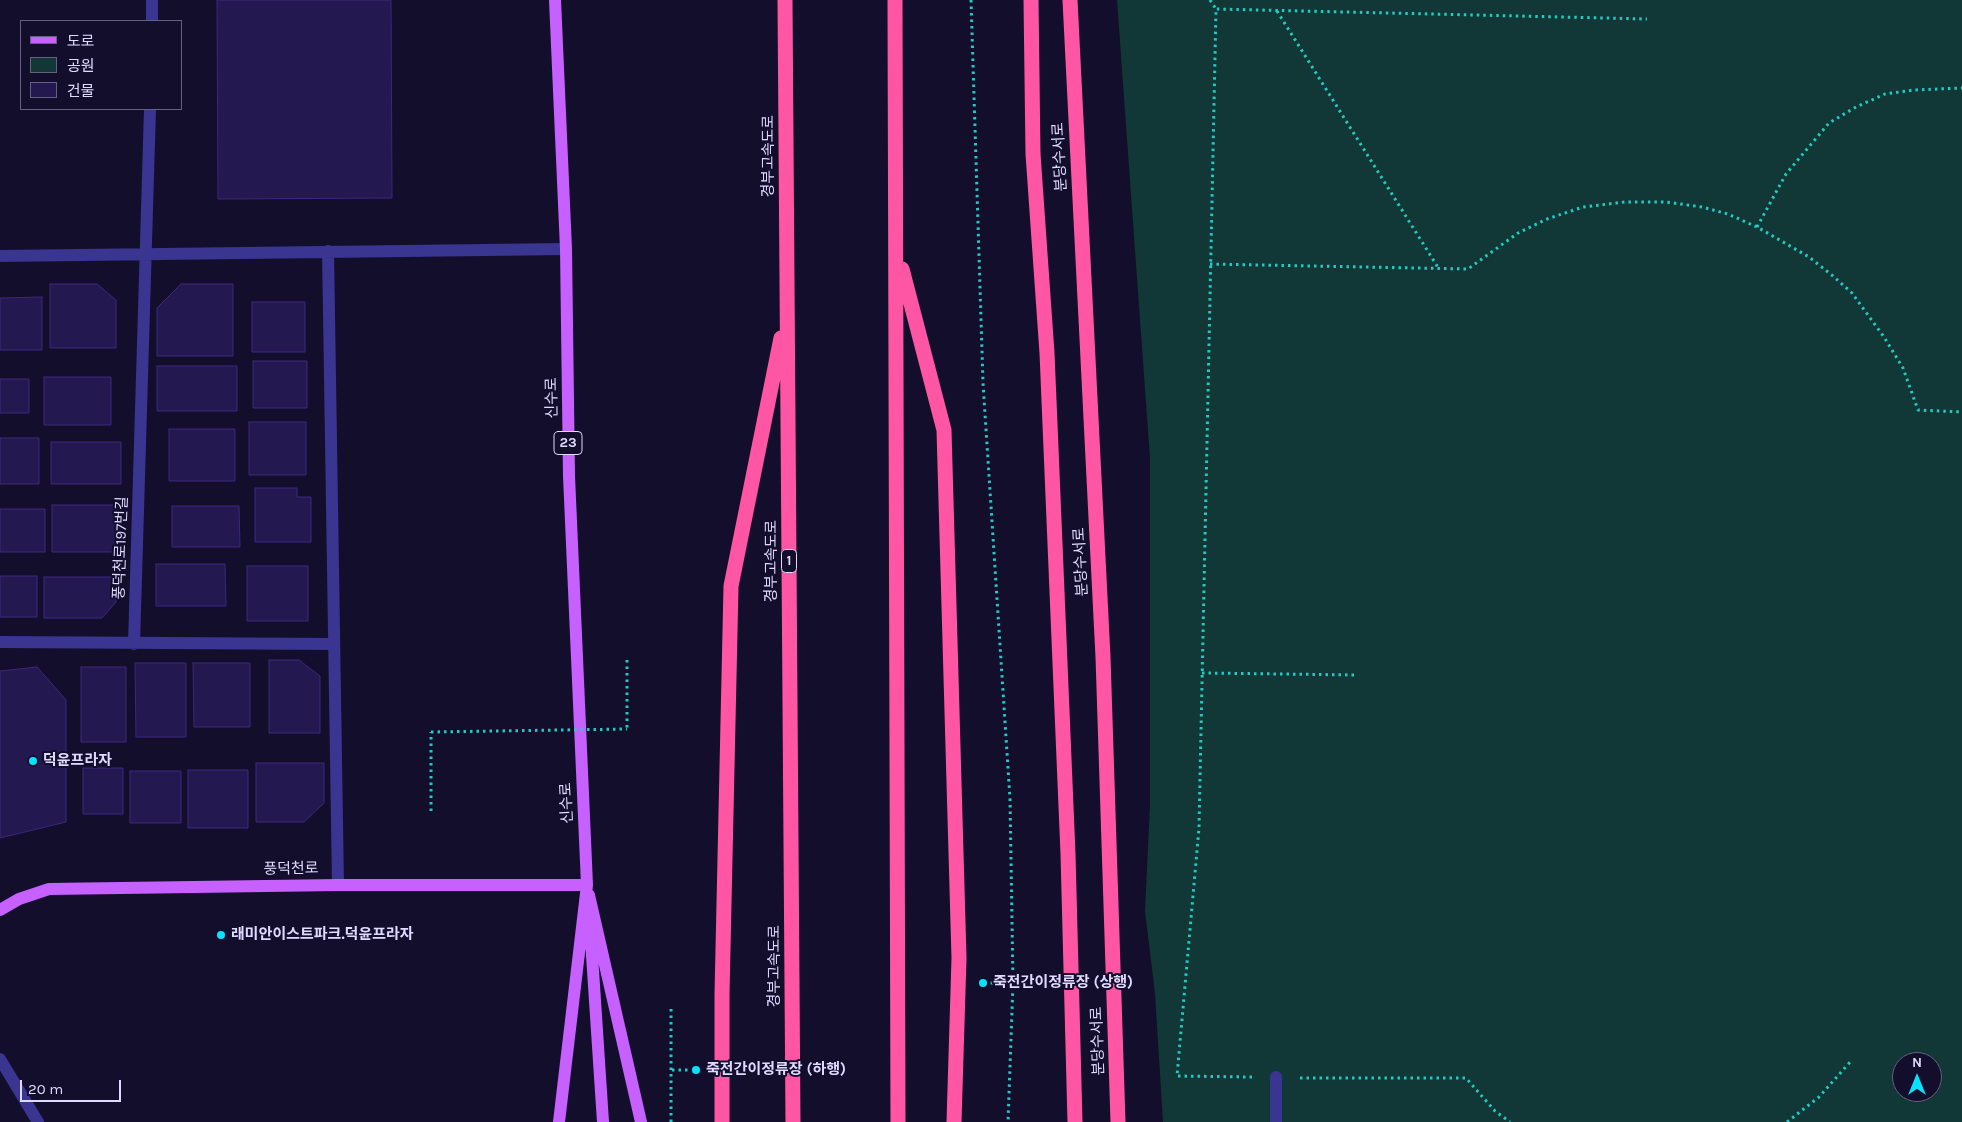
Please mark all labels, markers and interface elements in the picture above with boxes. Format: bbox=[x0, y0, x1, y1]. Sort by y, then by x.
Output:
legend bbox=[20, 20, 182, 110]
text: 도로 bbox=[67, 32, 95, 50]
text: 공원 bbox=[67, 57, 95, 75]
text: 건물 bbox=[67, 82, 95, 100]
street label: 경부고속도로 bbox=[760, 115, 778, 197]
street label: 분당수서로 bbox=[1049, 122, 1071, 192]
street label: 신수로 bbox=[543, 377, 561, 419]
road number: 23 bbox=[554, 432, 582, 454]
street label: 풍덕천로197번길 bbox=[110, 496, 132, 600]
street label: 경부고속도로 bbox=[763, 520, 781, 602]
street label: 분당수서로 bbox=[1070, 527, 1092, 597]
road number: 1 bbox=[782, 550, 796, 572]
place label: 덕윤프라자 bbox=[43, 752, 112, 770]
marker: 덕윤프라자 bbox=[27, 755, 39, 767]
street label: 신수로 bbox=[557, 782, 577, 824]
street label: 풍덕천로 bbox=[263, 860, 319, 878]
street label: 경부고속도로 bbox=[766, 925, 784, 1007]
place label: 래미안이스트파크.덕윤프라자 bbox=[231, 926, 414, 944]
marker: 래미안이스트파크.덕윤프라자 bbox=[215, 929, 227, 941]
place label: 죽전간이정류장 (상행) bbox=[993, 974, 1133, 992]
marker: 죽전간이정류장 (상행) bbox=[977, 977, 989, 989]
street label: 분당수서로 bbox=[1088, 1006, 1108, 1076]
north arrow bbox=[1892, 1052, 1942, 1102]
text: N bbox=[1912, 1054, 1922, 1071]
place label: 죽전간이정류장 (하행) bbox=[706, 1061, 846, 1079]
marker: 죽전간이정류장 (하행) bbox=[690, 1064, 702, 1076]
scale bar bbox=[22, 1070, 124, 1102]
text: 20 m bbox=[28, 1080, 63, 1098]

